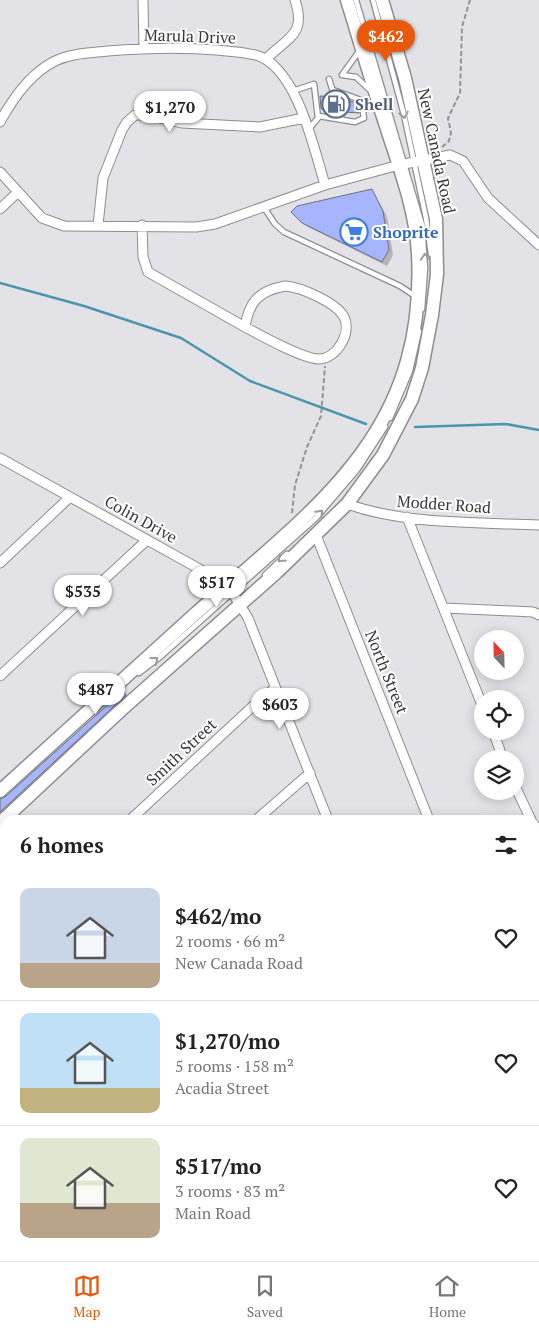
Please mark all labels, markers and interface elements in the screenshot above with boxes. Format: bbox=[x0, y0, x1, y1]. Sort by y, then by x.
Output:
pin: $462 bbox=[356, 20, 416, 62]
street label: Marula Drive bbox=[144, 23, 236, 49]
text: $462 bbox=[368, 25, 404, 47]
street label: New Canada Road bbox=[413, 86, 461, 216]
fuel station icon: Shell bbox=[321, 89, 351, 119]
pin: $1,270 bbox=[129, 90, 211, 133]
place label: Shell bbox=[355, 93, 393, 115]
text: $1,270 bbox=[145, 96, 195, 118]
one-way arrow bbox=[398, 110, 409, 119]
supermarket icon: Shoprite bbox=[339, 217, 369, 247]
place label: Shoprite bbox=[373, 221, 439, 243]
one-way arrow bbox=[419, 253, 430, 261]
street label: Colin Drive bbox=[101, 490, 181, 548]
street label: Modder Road bbox=[396, 490, 492, 518]
one-way arrow bbox=[314, 510, 323, 519]
one-way arrow bbox=[278, 553, 287, 562]
pin: $517 bbox=[187, 566, 247, 608]
text: $517 bbox=[199, 571, 235, 593]
pin: $535 bbox=[53, 574, 113, 617]
text: $535 bbox=[65, 580, 101, 602]
street label: North Street bbox=[360, 627, 414, 717]
north arrow bbox=[474, 630, 524, 680]
map controls bbox=[474, 630, 524, 800]
one-way arrow bbox=[149, 658, 158, 666]
pin: $487 bbox=[66, 672, 126, 715]
text: $487 bbox=[78, 678, 114, 700]
pin: $603 bbox=[250, 688, 310, 730]
button: locate bbox=[474, 690, 524, 740]
text: $603 bbox=[262, 693, 298, 715]
street label: Smith Street bbox=[141, 714, 221, 790]
button: layers bbox=[474, 750, 524, 800]
text: 6 homes bbox=[20, 831, 104, 859]
icon: filters bbox=[492, 831, 520, 859]
text: $462/mo bbox=[175, 902, 262, 930]
icon: home bbox=[60, 908, 120, 968]
icon: heart bbox=[492, 924, 520, 952]
text: 2 rooms · 66 m² bbox=[175, 930, 285, 952]
text: New Canada Road bbox=[175, 952, 303, 974]
text: $1,270/mo bbox=[175, 1027, 280, 1055]
icon: home bbox=[60, 1033, 120, 1093]
icon: heart bbox=[492, 1049, 520, 1077]
text: 5 rooms · 158 m² bbox=[175, 1055, 294, 1077]
text: Acadia Street bbox=[175, 1077, 269, 1099]
text: $517/mo bbox=[175, 1152, 262, 1180]
icon: home bbox=[60, 1158, 120, 1218]
icon: heart bbox=[492, 1174, 520, 1202]
text: 3 rooms · 83 m² bbox=[175, 1180, 285, 1202]
text: Main Road bbox=[175, 1202, 251, 1224]
tab: Map bbox=[73, 1272, 101, 1321]
tab: Saved bbox=[247, 1272, 283, 1321]
tab: Home bbox=[429, 1272, 466, 1321]

